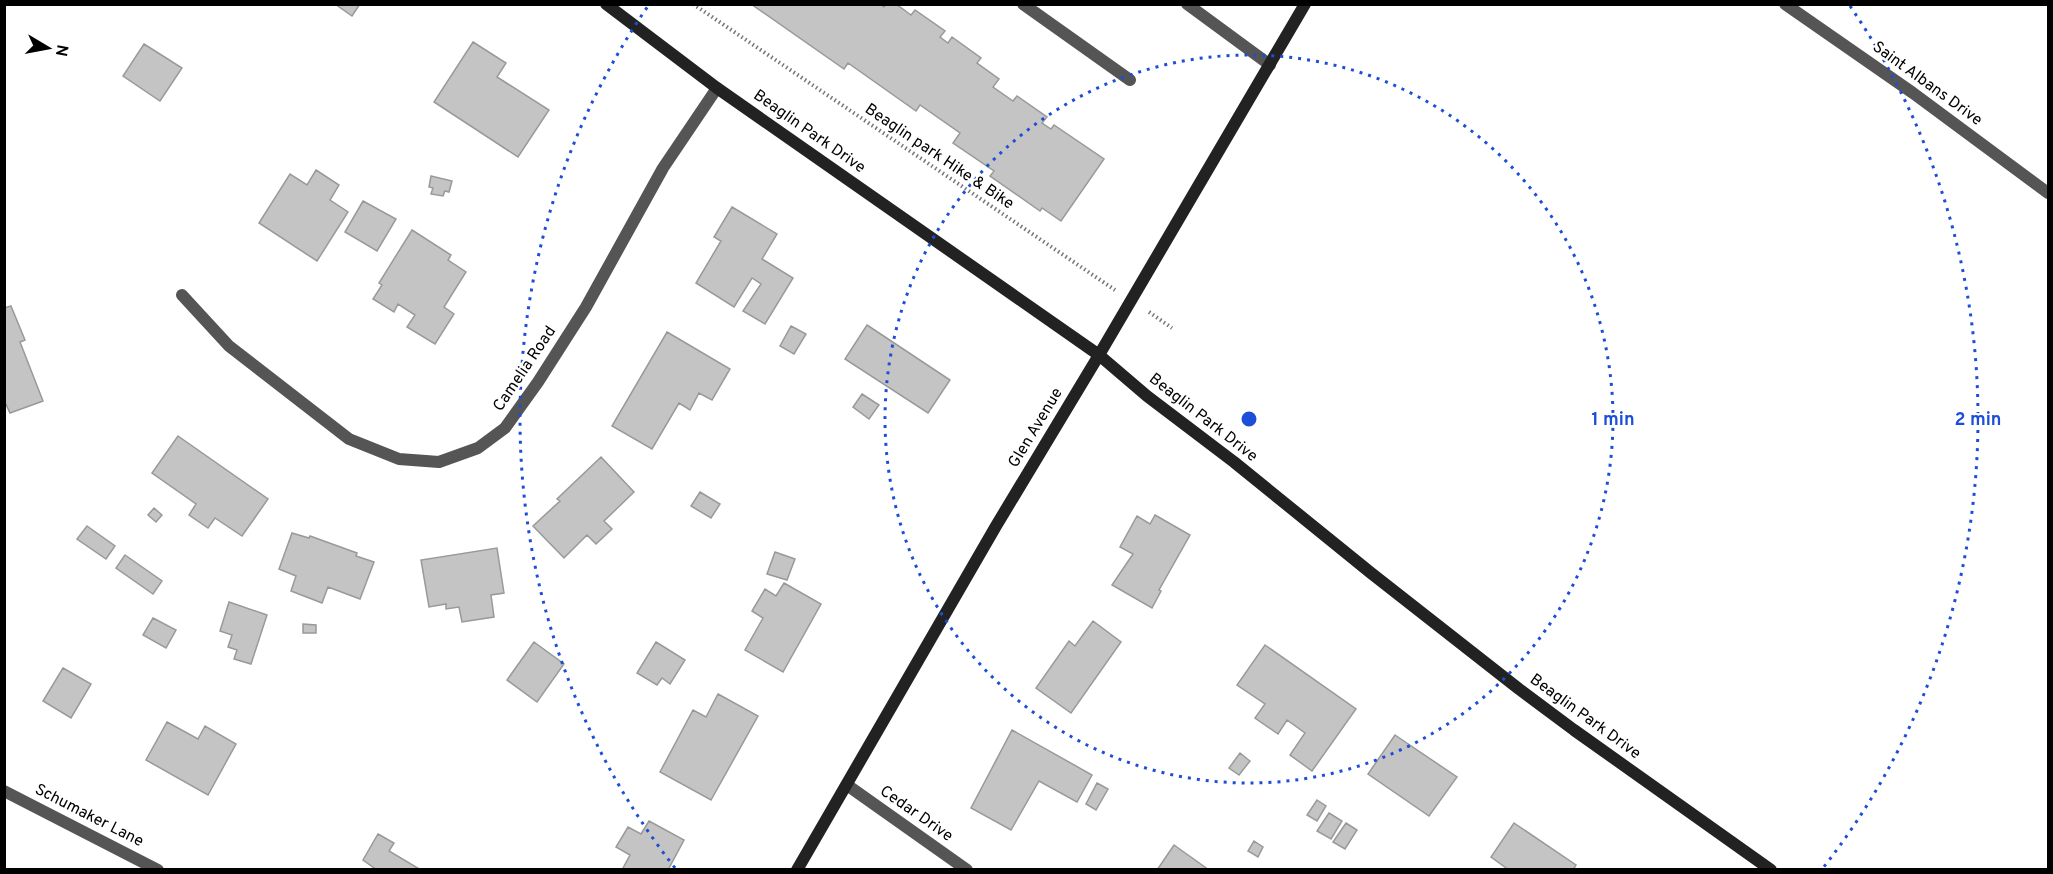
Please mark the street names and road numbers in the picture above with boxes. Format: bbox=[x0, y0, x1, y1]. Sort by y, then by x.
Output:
street label: Saint Albans Drive bbox=[1868, 37, 1986, 131]
street label: Beaglin Park Drive bbox=[749, 86, 869, 178]
street label: Beaglin park Hike & Bike bbox=[861, 100, 1017, 214]
street label: Camelia Road bbox=[489, 322, 561, 416]
street label: Beaglin Park Drive bbox=[1145, 369, 1261, 467]
street label: Glen Avenue bbox=[1004, 384, 1068, 472]
street label: Beaglin Park Drive bbox=[1526, 670, 1644, 764]
street label: Schumaker Lane bbox=[31, 780, 147, 852]
street label: Cedar Drive bbox=[876, 781, 956, 847]

